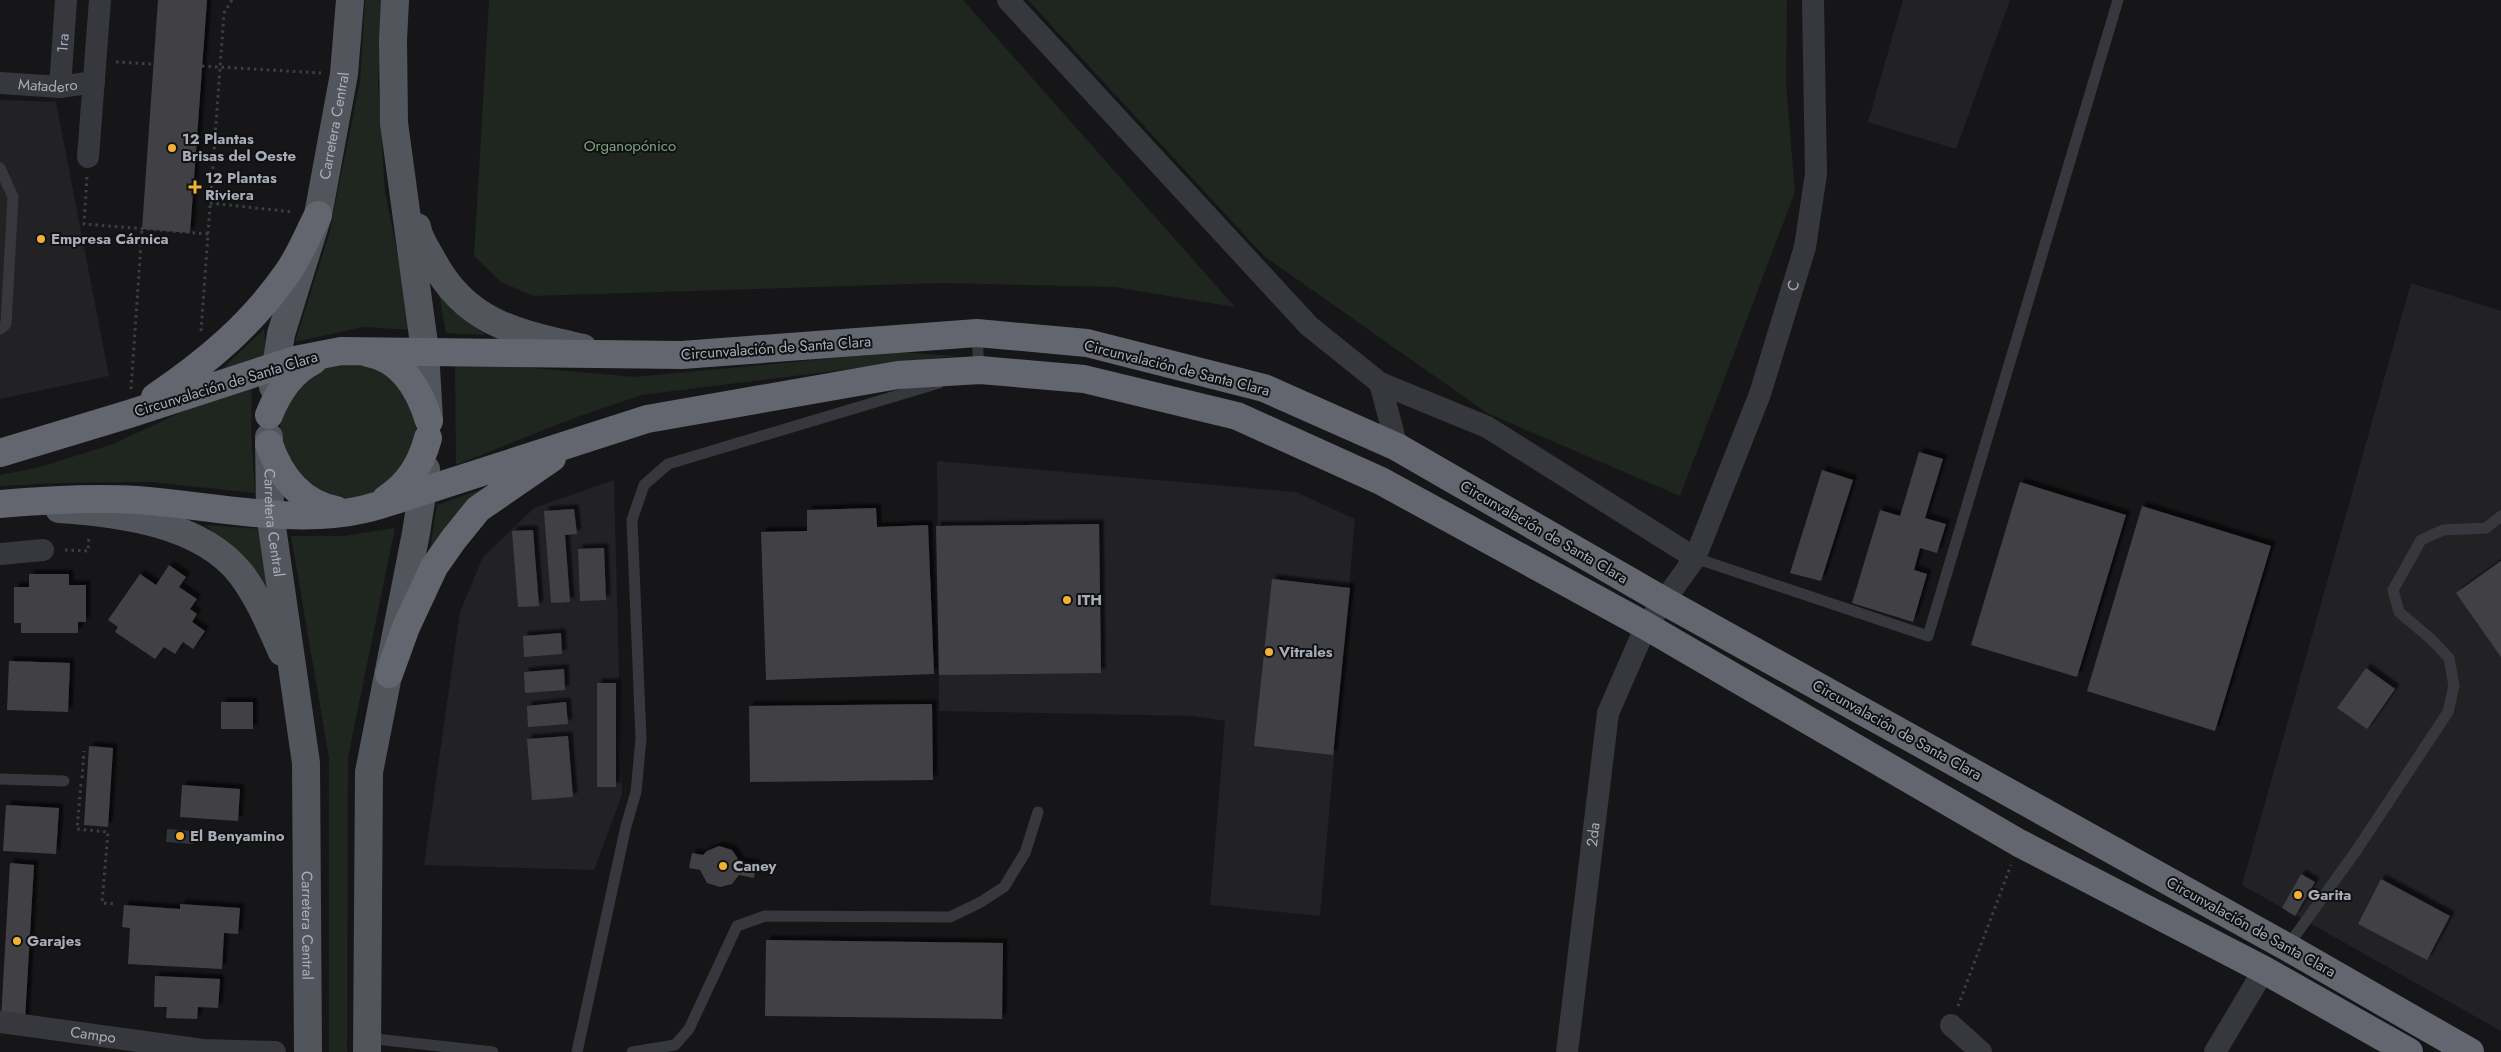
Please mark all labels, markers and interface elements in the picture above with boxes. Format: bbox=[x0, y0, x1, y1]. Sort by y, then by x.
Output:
street label: 1ra bbox=[51, 33, 75, 53]
street label: Carretera Central bbox=[314, 71, 355, 181]
street label: Matadero bbox=[17, 73, 79, 98]
place label: 12 Plantas Brisas del Oeste bbox=[182, 128, 296, 167]
park label: Organopónico bbox=[584, 135, 676, 157]
marker: 12 Plantas Brisas del Oeste bbox=[166, 142, 178, 154]
place label: 12 Plantas Riviera bbox=[205, 167, 277, 206]
marker: 12 Plantas Riviera bbox=[189, 181, 201, 193]
place label: Empresa Cárnica bbox=[51, 228, 169, 250]
marker: Empresa Cárnica bbox=[35, 233, 47, 245]
street label: C bbox=[1781, 277, 1805, 294]
street label: Circunvalación de Santa Clara bbox=[680, 330, 872, 366]
street label: Circunvalación de Santa Clara bbox=[1082, 334, 1272, 402]
street label: Circunvalación de Santa Clara bbox=[132, 346, 320, 422]
street label: Carretera Central bbox=[258, 468, 290, 578]
street label: Circunvalación de Santa Clara bbox=[1456, 475, 1632, 589]
place label: ITH bbox=[1077, 589, 1102, 611]
marker: ITH bbox=[1061, 594, 1073, 606]
place label: Vitrales bbox=[1278, 641, 1333, 663]
marker: Vitrales bbox=[1263, 646, 1275, 658]
street label: Circunvalación de Santa Clara bbox=[1808, 674, 1986, 786]
street label: 2da bbox=[1581, 821, 1606, 848]
place label: El Benyamino bbox=[190, 825, 285, 847]
marker: El Benyamino bbox=[174, 830, 186, 842]
place label: Caney bbox=[733, 855, 777, 877]
marker: Caney bbox=[717, 860, 729, 872]
street label: Carretera Central bbox=[296, 871, 319, 980]
street label: Circunvalación de Santa Clara bbox=[2162, 871, 2340, 983]
place label: Garita bbox=[2308, 884, 2351, 906]
marker: Garita bbox=[2292, 889, 2304, 901]
place label: Garajes bbox=[27, 930, 81, 952]
marker: Garajes bbox=[11, 935, 23, 947]
street label: Campo bbox=[69, 1021, 117, 1049]

